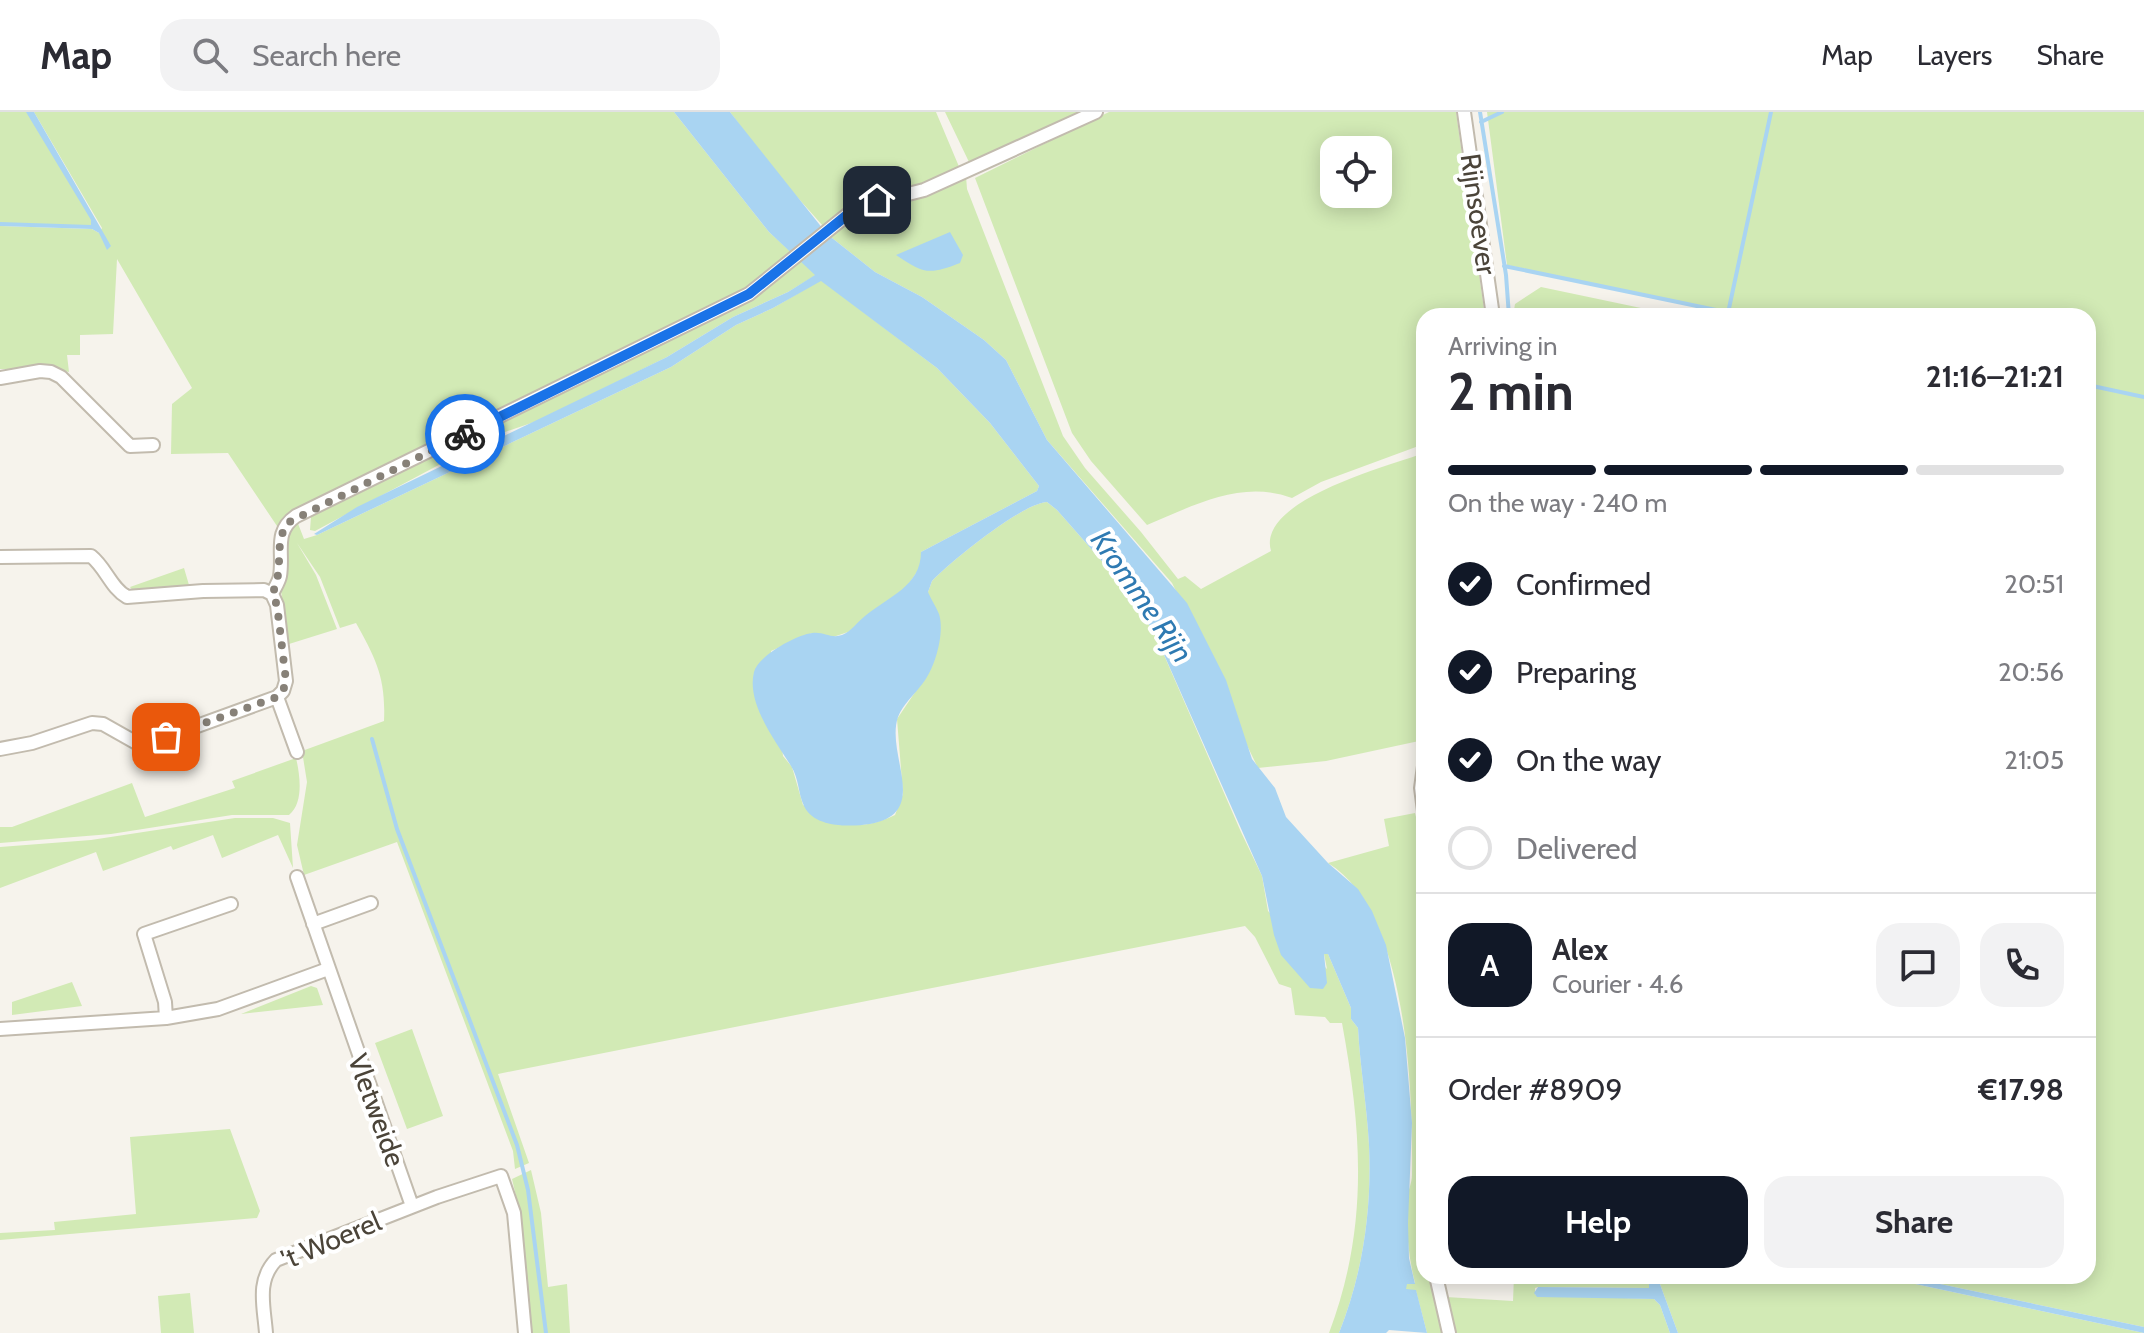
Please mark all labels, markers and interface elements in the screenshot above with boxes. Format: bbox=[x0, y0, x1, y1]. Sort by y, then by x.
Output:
search box bbox=[160, 19, 720, 91]
text: Map bbox=[40, 32, 112, 79]
icon: search bbox=[188, 33, 232, 77]
text: Search here bbox=[252, 37, 401, 74]
text: Map bbox=[1821, 38, 1873, 72]
text: Layers bbox=[1917, 38, 1992, 72]
text: Share bbox=[2036, 38, 2104, 72]
map controls bbox=[1320, 136, 1392, 208]
button: locate bbox=[1320, 136, 1392, 208]
street label: Rijnsoever bbox=[1454, 151, 1504, 277]
pin bbox=[843, 166, 911, 234]
icon: home bbox=[855, 178, 899, 222]
text: Arriving in bbox=[1448, 330, 1558, 362]
text: 21:16–21:21 bbox=[1926, 358, 2064, 395]
text: 2 min bbox=[1448, 360, 1574, 423]
courier bbox=[425, 394, 505, 474]
icon: bike bbox=[443, 412, 487, 456]
text: On the way · 240 m bbox=[1448, 487, 1667, 519]
water label: Kromme Rijn bbox=[1083, 523, 1201, 669]
icon: check bbox=[1448, 562, 1492, 606]
text: Confirmed bbox=[1516, 566, 1651, 603]
text: 20:51 bbox=[2004, 568, 2064, 600]
icon: check bbox=[1448, 650, 1492, 694]
text: Preparing bbox=[1516, 654, 1636, 691]
text: 20:56 bbox=[1998, 656, 2064, 688]
pin bbox=[132, 703, 200, 771]
icon: bag bbox=[144, 715, 188, 759]
icon: check bbox=[1448, 738, 1492, 782]
text: On the way bbox=[1516, 742, 1661, 779]
text: 21:05 bbox=[2004, 744, 2064, 776]
text: Delivered bbox=[1516, 830, 1637, 867]
button: chat bbox=[1876, 923, 1960, 1007]
button: phone bbox=[1980, 923, 2064, 1007]
text: Alex bbox=[1552, 931, 1608, 968]
text: A bbox=[1481, 947, 1499, 984]
text: Courier · 4.6 bbox=[1552, 968, 1684, 1000]
street label: Vletweide bbox=[341, 1049, 413, 1171]
text: Order #8909 bbox=[1448, 1071, 1623, 1108]
text: €17.98 bbox=[1978, 1071, 2064, 1108]
button: Help bbox=[1448, 1176, 1748, 1268]
button: Share bbox=[1764, 1176, 2064, 1268]
street label: 't Woerel bbox=[276, 1204, 386, 1276]

